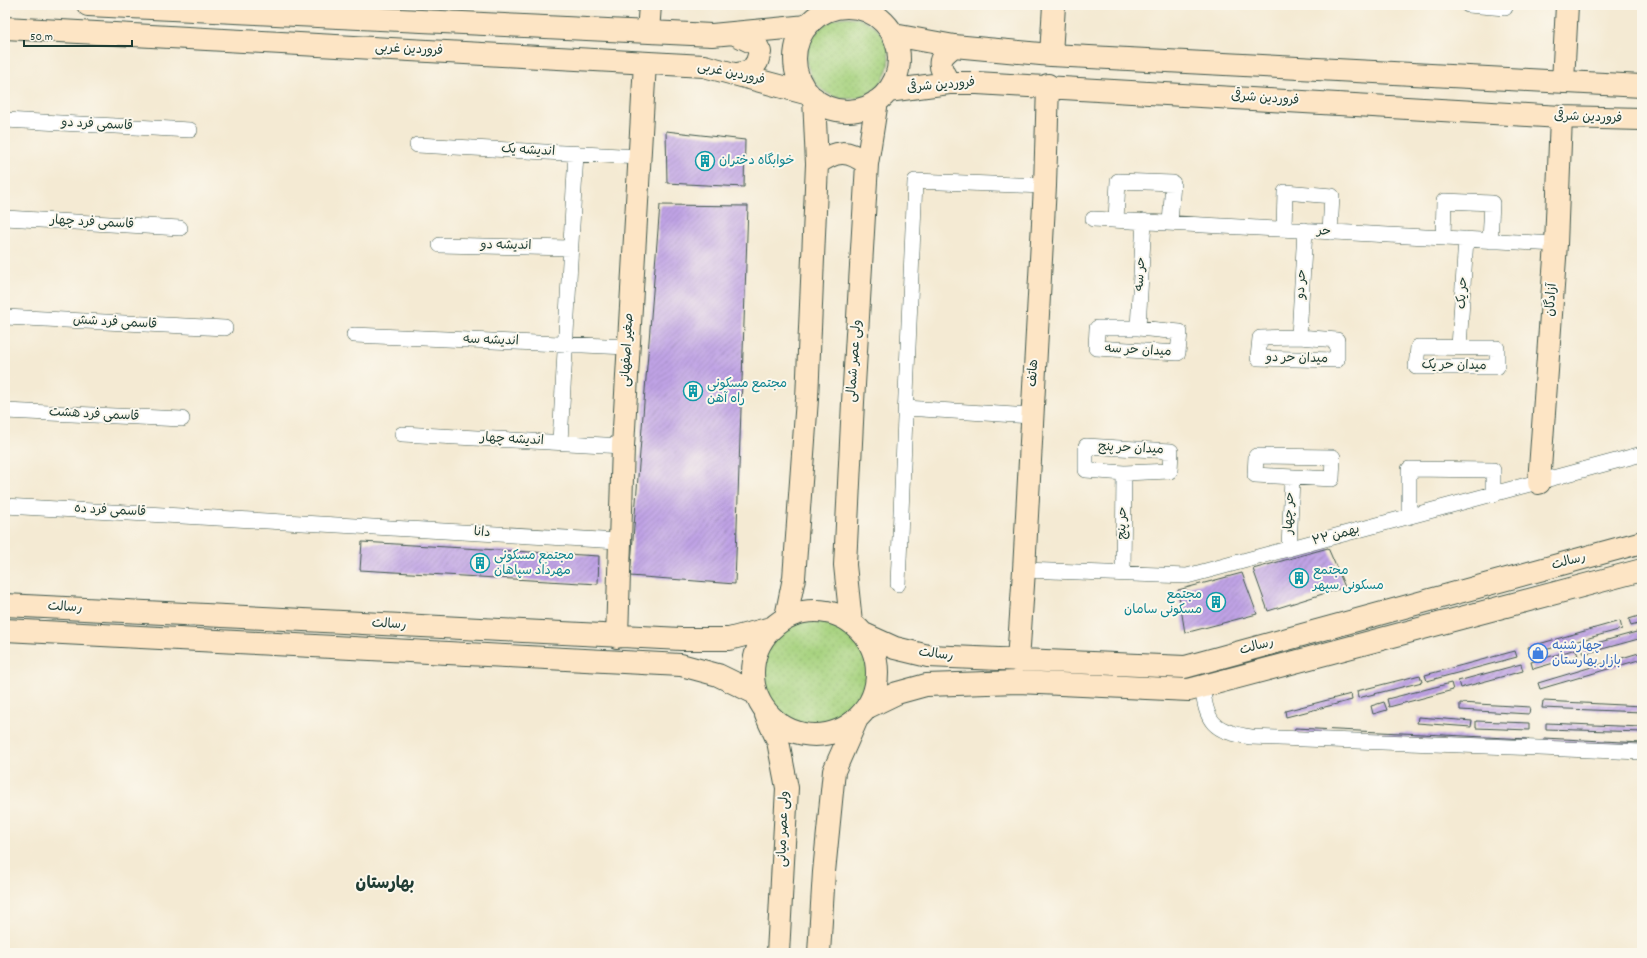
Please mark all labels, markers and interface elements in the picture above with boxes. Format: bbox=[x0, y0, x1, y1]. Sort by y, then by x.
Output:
scale bar bbox=[24, 22, 132, 48]
text: 50 m bbox=[30, 29, 53, 46]
street label: فروردین غربی bbox=[374, 39, 444, 61]
street label: فروردین غربی bbox=[696, 58, 766, 90]
street label: فروردین شرقی bbox=[906, 73, 976, 98]
street label: فروردین شرقی bbox=[1230, 86, 1300, 111]
street label: فروردین شرقی bbox=[1554, 106, 1623, 129]
street label: قاسمی فرد دو bbox=[60, 114, 133, 136]
street label: اندیشه یک bbox=[501, 140, 555, 162]
building icon: خوابگاه دختران bbox=[694, 150, 716, 172]
place label: خوابگاه دختران bbox=[719, 152, 794, 171]
street label: قاسمی فرد چهار bbox=[49, 211, 134, 235]
street label: حر bbox=[1315, 222, 1332, 242]
street label: اندیشه دو bbox=[479, 236, 532, 256]
street label: حر سه bbox=[1131, 256, 1151, 292]
street label: حر دو bbox=[1292, 269, 1312, 300]
street label: حر یک bbox=[1453, 276, 1473, 310]
street label: آزادگان bbox=[1541, 282, 1563, 317]
street label: قاسمی فرد شش bbox=[72, 311, 158, 335]
street label: صغیر اصفهانی bbox=[617, 313, 639, 387]
street label: ولی عصر شمالی bbox=[843, 319, 867, 403]
street label: اندیشه سه bbox=[463, 331, 519, 351]
street label: میدان حر سه bbox=[1104, 340, 1172, 362]
street label: میدان حر دو bbox=[1265, 349, 1328, 369]
street label: میدان حر یک bbox=[1421, 356, 1487, 376]
street label: هاتف bbox=[1024, 359, 1044, 387]
place label: مجتمع مسکونی راه آهن bbox=[707, 375, 787, 409]
building icon: مجتمع مسکونی راه آهن bbox=[682, 380, 704, 402]
street label: قاسمی فرد هشت bbox=[48, 403, 140, 427]
street label: اندیشه چهار bbox=[479, 429, 544, 451]
street label: میدان حر پنج bbox=[1098, 438, 1164, 460]
street label: حر چهار bbox=[1280, 492, 1300, 535]
street label: قاسمی فرد ده bbox=[74, 500, 146, 522]
street label: حر پنج bbox=[1113, 506, 1133, 540]
street label: ۲۲ بهمن bbox=[1310, 521, 1362, 551]
street label: دانا bbox=[473, 523, 491, 543]
place label: مجتمع مسکونی مهرداد سپاهان bbox=[494, 547, 574, 581]
street label: رسالت bbox=[1550, 548, 1588, 576]
building icon: مجتمع مسکونی مهرداد سپاهان bbox=[469, 552, 491, 574]
place label: مجتمع مسکونی سپهر bbox=[1312, 562, 1384, 596]
building icon: مجتمع مسکونی سپهر bbox=[1288, 567, 1310, 589]
place label: مجتمع مسکونی سامان bbox=[1124, 586, 1202, 620]
building icon: مجتمع مسکونی سامان bbox=[1205, 591, 1227, 613]
street label: رسالت bbox=[47, 598, 83, 618]
street label: رسالت bbox=[371, 615, 407, 635]
street label: رسالت bbox=[1238, 633, 1276, 661]
place label: چهارشنبه بازار بهارستان bbox=[1552, 637, 1621, 671]
shop icon: چهارشنبه بازار بهارستان bbox=[1527, 642, 1549, 664]
street label: رسالت bbox=[918, 643, 954, 667]
street label: ولی عصر میانی bbox=[773, 791, 795, 867]
district label: بهارستان bbox=[356, 873, 414, 897]

